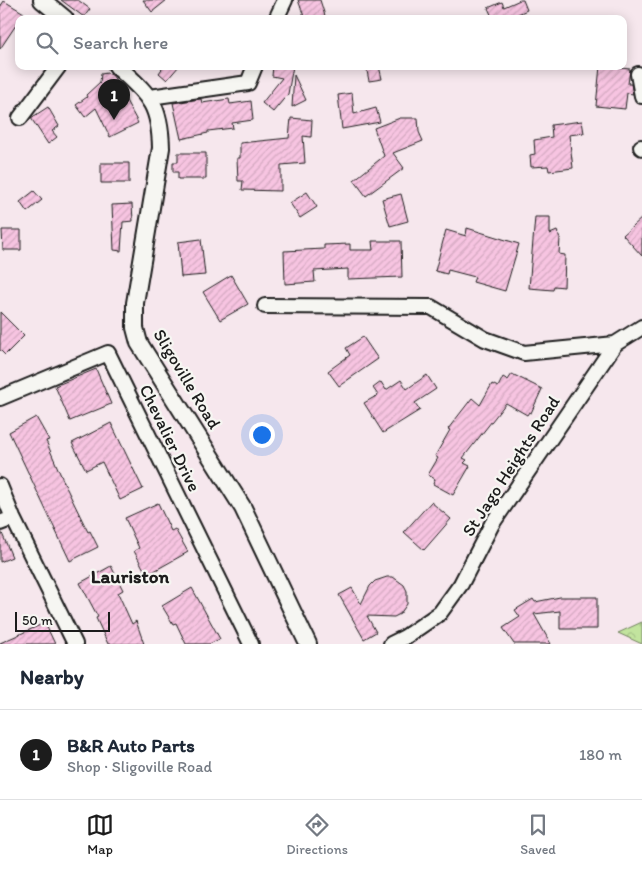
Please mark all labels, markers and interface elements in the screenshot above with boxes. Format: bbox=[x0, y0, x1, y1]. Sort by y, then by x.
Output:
search box bbox=[15, 15, 627, 70]
icon: search bbox=[33, 29, 61, 57]
text: Search here bbox=[73, 31, 168, 54]
pin: 1 bbox=[98, 79, 130, 120]
street label: Sligoville Road bbox=[148, 325, 226, 433]
street label: Chevalier Drive bbox=[135, 381, 205, 495]
street label: St Jago Heights Road bbox=[457, 391, 565, 540]
your location bbox=[249, 422, 275, 448]
district label: Lauriston bbox=[91, 565, 169, 588]
scale bar bbox=[15, 609, 110, 632]
text: 50 m bbox=[22, 612, 53, 629]
text: Nearby bbox=[20, 664, 84, 689]
text: B&R Auto Parts bbox=[67, 734, 195, 757]
text: 1 bbox=[32, 745, 40, 764]
text: 180 m bbox=[579, 745, 622, 764]
text: Shop · Sligoville Road bbox=[67, 757, 212, 776]
tab: Map bbox=[86, 811, 114, 858]
tab: Directions bbox=[286, 811, 348, 858]
tab: Saved bbox=[520, 811, 556, 858]

